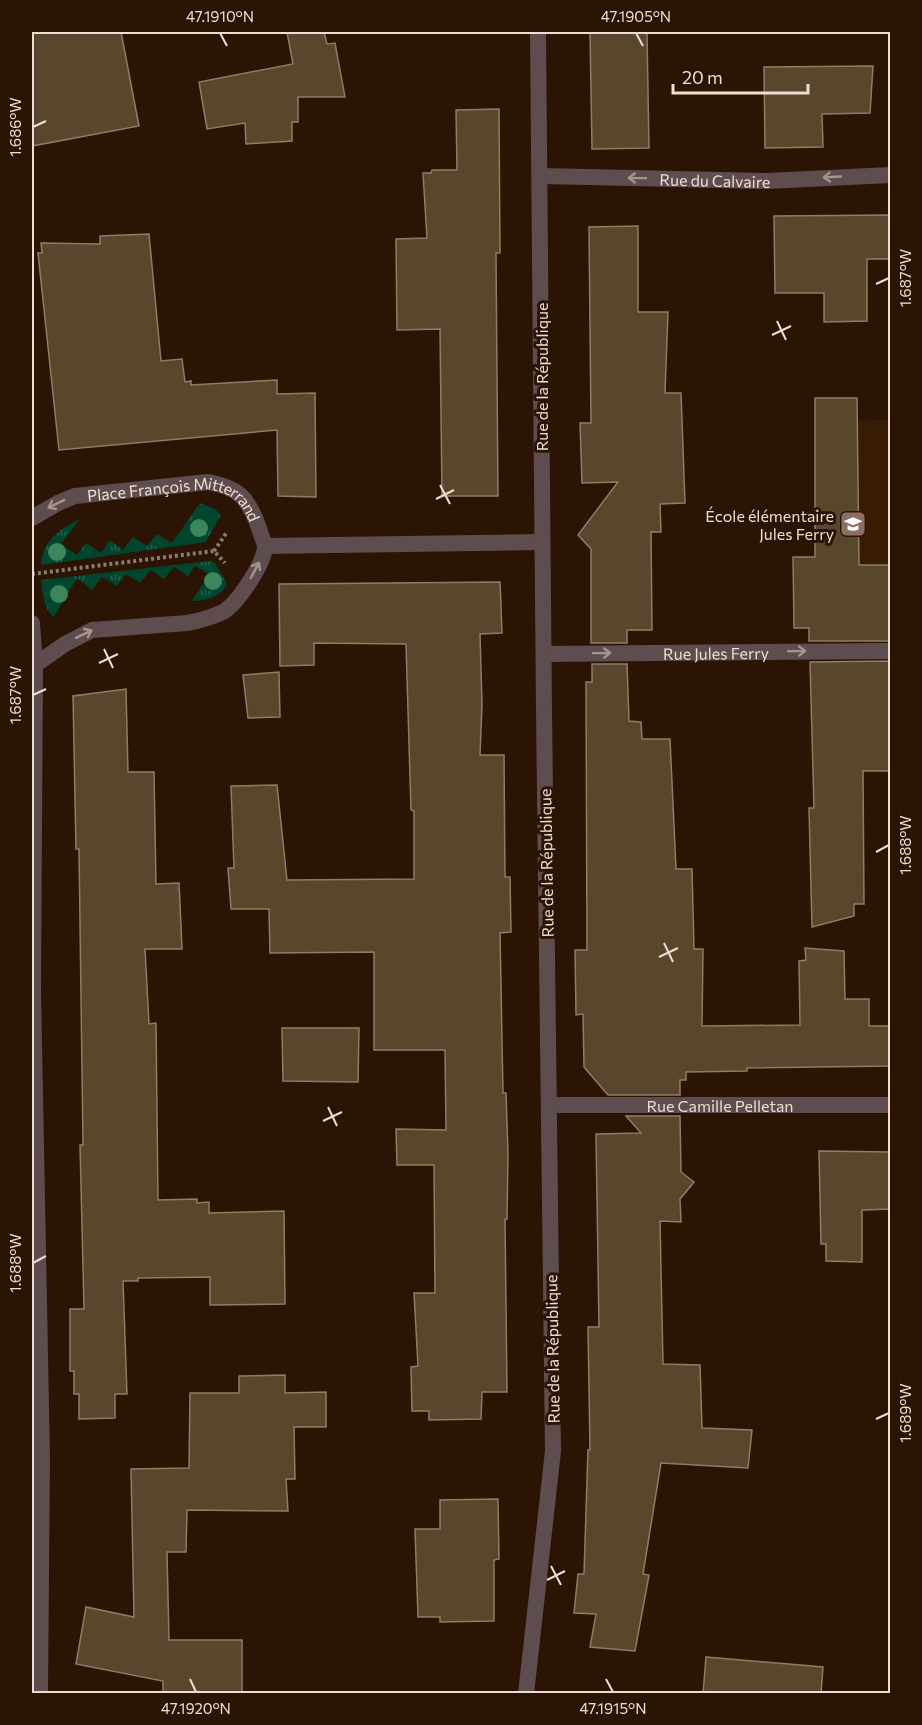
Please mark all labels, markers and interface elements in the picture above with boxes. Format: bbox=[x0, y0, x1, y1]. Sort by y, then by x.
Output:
text: 47.1910°N bbox=[186, 7, 254, 25]
text: 47.1905°N bbox=[601, 7, 671, 25]
scale bar bbox=[673, 57, 808, 95]
text: 20 m bbox=[682, 66, 723, 88]
text: 1.686°W bbox=[6, 97, 24, 157]
street label: Rue du Calvaire bbox=[659, 169, 771, 191]
one-way arrow bbox=[628, 172, 648, 184]
one-way arrow bbox=[823, 172, 843, 183]
text: 1.687°W bbox=[896, 249, 914, 307]
street label: Rue de la République bbox=[532, 303, 551, 451]
street label: Place François Mitterrand bbox=[86, 473, 265, 524]
one-way arrow bbox=[48, 499, 66, 511]
place label: École élémentaire Jules Ferry bbox=[705, 506, 834, 543]
school or university icon: École élémentaire Jules Ferry bbox=[838, 509, 868, 539]
one-way arrow bbox=[249, 562, 261, 579]
one-way arrow bbox=[74, 628, 92, 640]
street label: Rue Jules Ferry bbox=[663, 643, 769, 662]
one-way arrow bbox=[787, 646, 807, 657]
one-way arrow bbox=[592, 647, 612, 659]
text: 1.687°W bbox=[6, 666, 24, 724]
street label: Rue de la République bbox=[535, 788, 557, 938]
text: 1.688°W bbox=[896, 815, 914, 875]
street label: Rue Camille Pelletan bbox=[646, 1096, 794, 1115]
text: 1.688°W bbox=[6, 1233, 24, 1293]
street label: Rue de la République bbox=[541, 1274, 563, 1424]
text: 1.689°W bbox=[896, 1383, 914, 1443]
text: 47.1920°N bbox=[161, 1699, 231, 1717]
text: 47.1915°N bbox=[580, 1699, 646, 1717]

